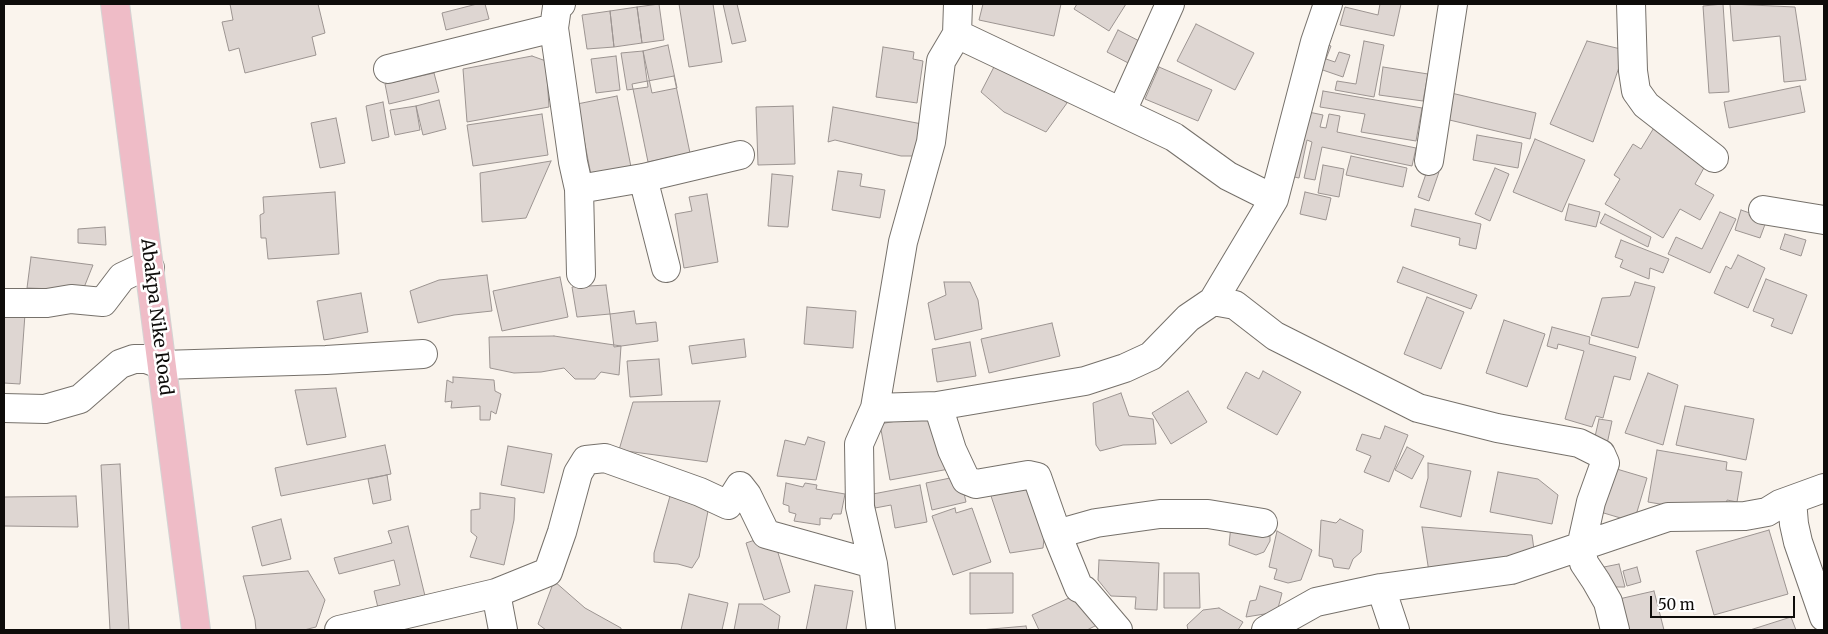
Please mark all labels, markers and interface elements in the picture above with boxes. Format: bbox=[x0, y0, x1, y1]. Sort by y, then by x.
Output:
street label: Abakpa Nike Road bbox=[136, 237, 176, 397]
scale bar bbox=[1653, 586, 1798, 618]
text: 50 m bbox=[1658, 595, 1695, 614]

